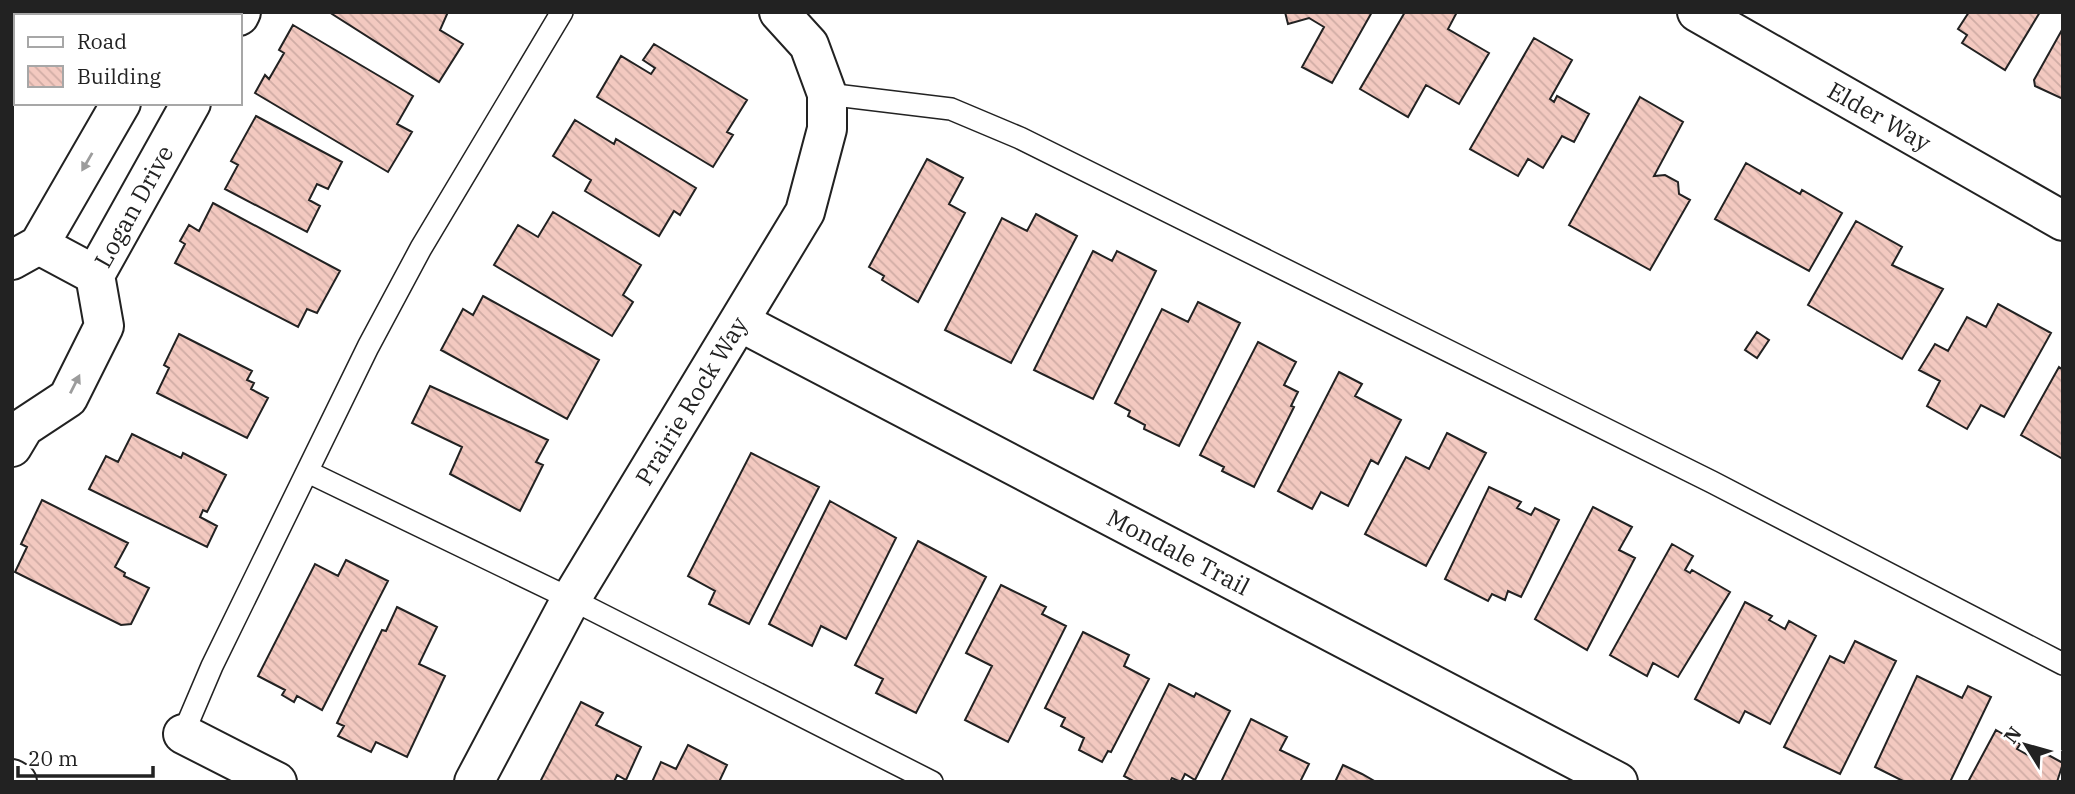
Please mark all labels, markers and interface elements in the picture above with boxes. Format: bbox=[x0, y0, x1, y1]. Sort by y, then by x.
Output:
legend bbox=[14, 14, 242, 105]
text: Road bbox=[77, 27, 127, 55]
text: Building bbox=[77, 62, 162, 90]
street label: Elder Way bbox=[1822, 74, 1937, 158]
street label: Logan Drive bbox=[86, 139, 180, 273]
one-way arrow bbox=[81, 153, 93, 172]
street label: Prairie Rock Way bbox=[628, 310, 754, 491]
one-way arrow bbox=[69, 374, 80, 394]
street label: Mondale Trail bbox=[1102, 501, 1255, 602]
north arrow bbox=[1991, 710, 2061, 780]
text: N bbox=[1998, 722, 2027, 748]
scale bar bbox=[18, 734, 152, 778]
text: 20 m bbox=[28, 744, 78, 772]

